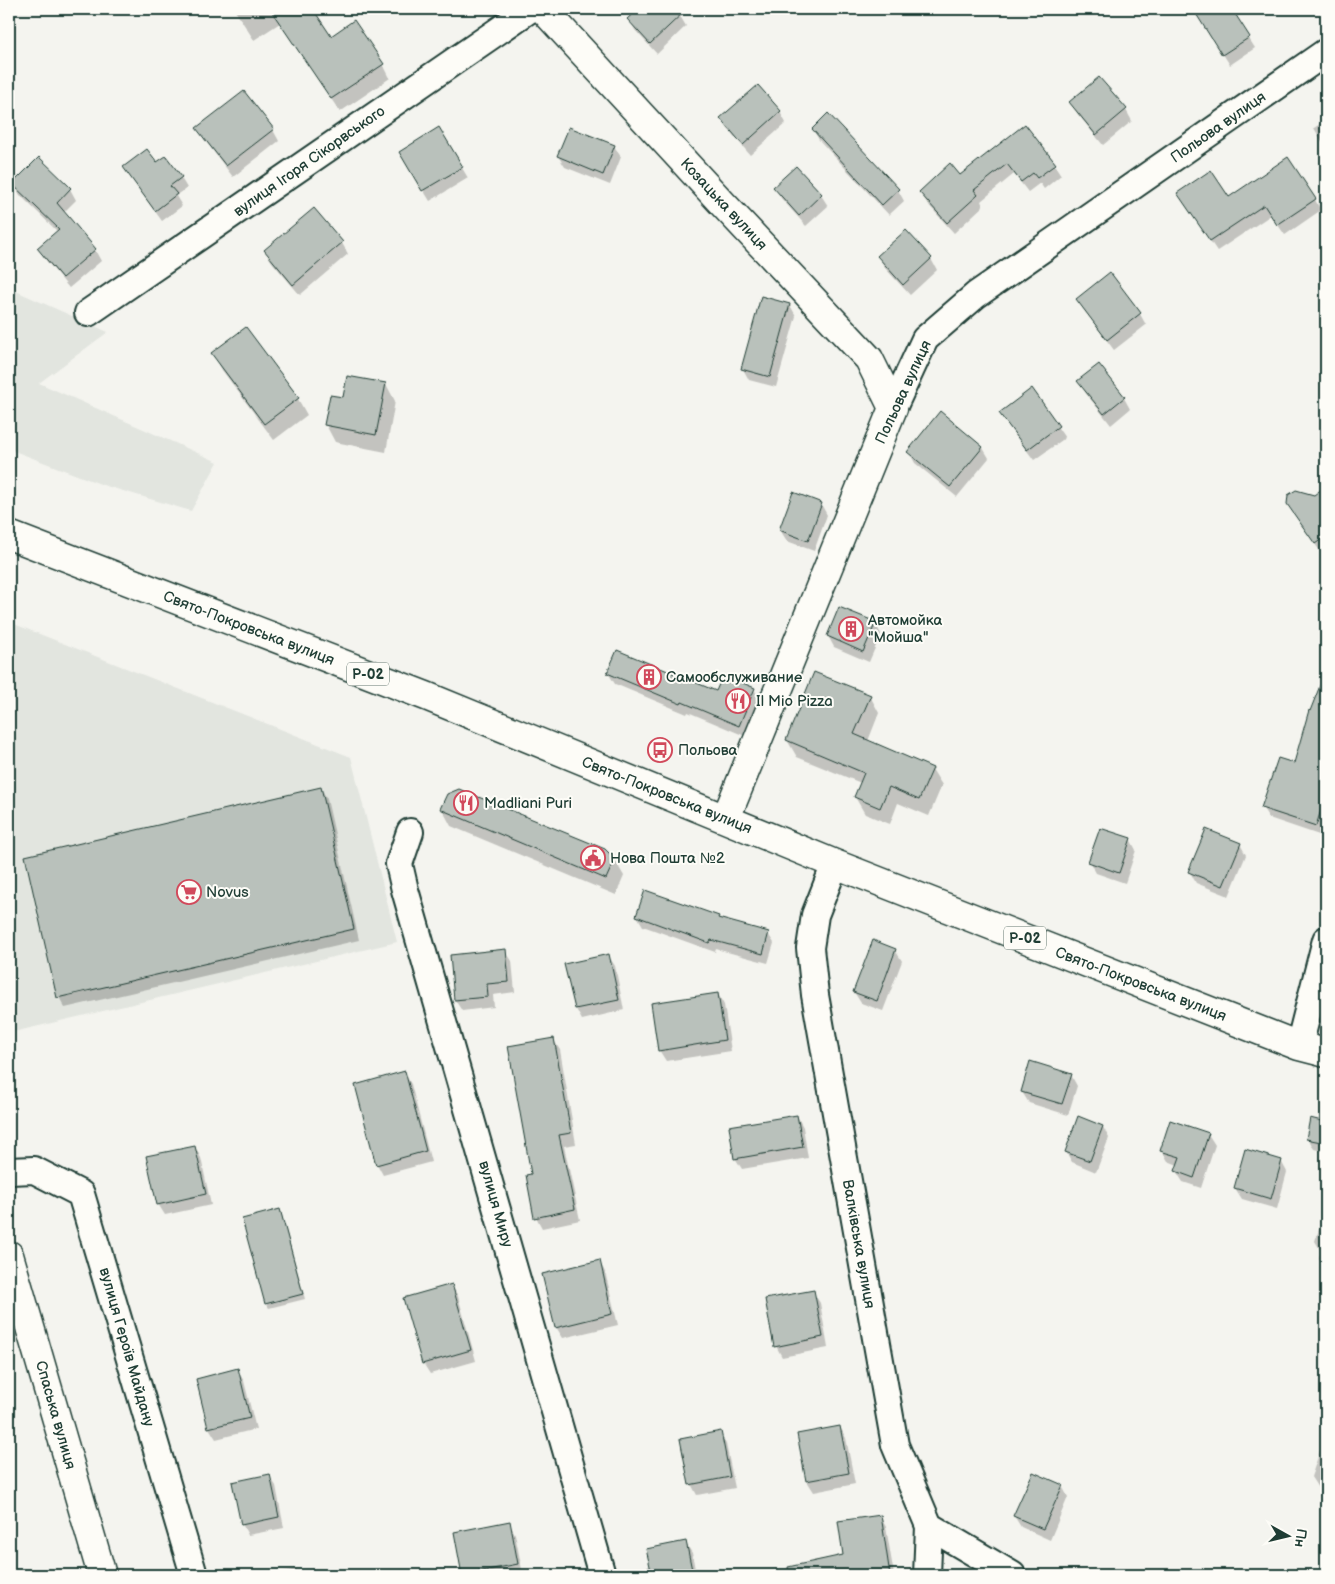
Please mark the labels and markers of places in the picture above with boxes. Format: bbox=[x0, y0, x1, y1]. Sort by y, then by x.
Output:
place label: Автомойка "Мойша" bbox=[867, 611, 942, 647]
building icon: Автомойка "Мойша" bbox=[838, 616, 864, 642]
building icon: Самообслуживание bbox=[636, 664, 662, 690]
place label: Самообслуживание bbox=[666, 668, 802, 687]
restaurant icon: Il Mio Pizza bbox=[725, 688, 751, 714]
place label: Il Mio Pizza bbox=[756, 692, 833, 711]
bus stop icon: Польова bbox=[647, 737, 673, 763]
place label: Польова bbox=[678, 741, 738, 760]
restaurant icon: Madliani Puri bbox=[453, 790, 479, 816]
place label: Madliani Puri bbox=[484, 794, 572, 813]
public building icon: Нова Пошта №2 bbox=[580, 845, 606, 871]
place label: Нова Пошта №2 bbox=[610, 849, 725, 868]
supermarket icon: Novus bbox=[176, 879, 202, 905]
place label: Novus bbox=[206, 883, 249, 902]

